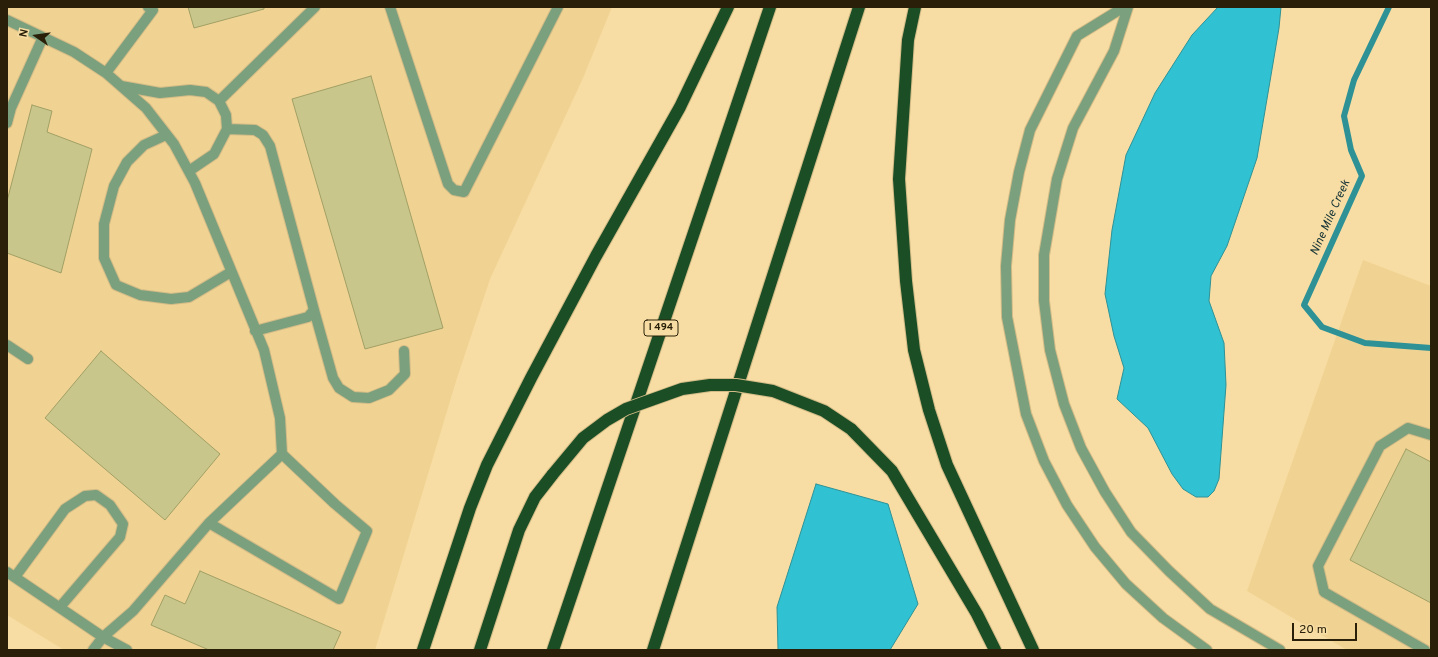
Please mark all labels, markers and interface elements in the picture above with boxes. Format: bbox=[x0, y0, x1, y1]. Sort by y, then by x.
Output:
north arrow bbox=[16, 16, 56, 56]
text: N bbox=[17, 28, 32, 39]
water label: Nine Mile Creek bbox=[1308, 178, 1354, 258]
road number: I 494 bbox=[644, 320, 678, 336]
scale bar bbox=[1294, 615, 1359, 641]
text: 20 m bbox=[1299, 622, 1327, 638]

